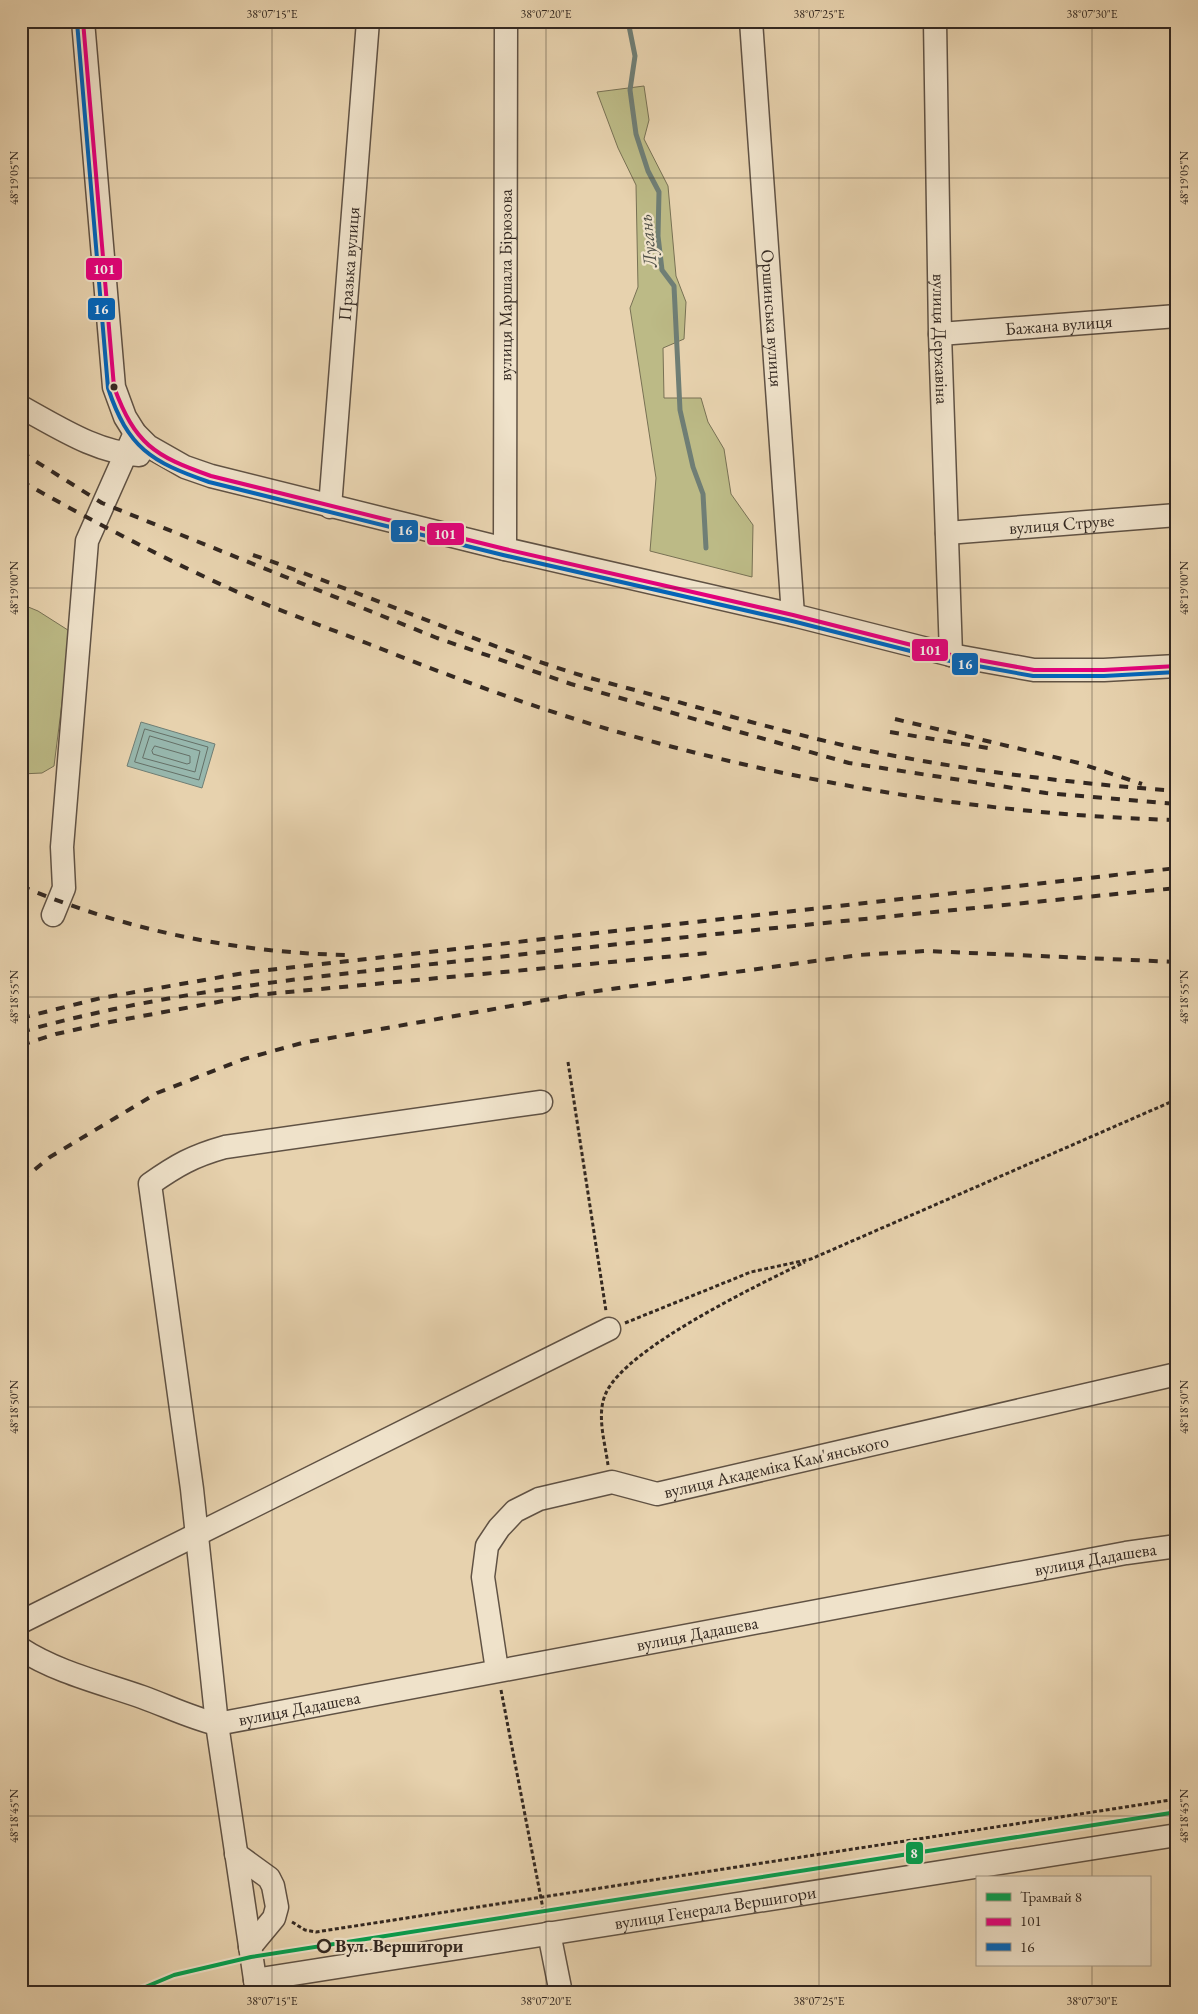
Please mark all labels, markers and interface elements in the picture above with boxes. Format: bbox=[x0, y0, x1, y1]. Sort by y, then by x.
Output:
text: 38°07'15"E bbox=[246, 6, 298, 22]
text: 38°07'20"E bbox=[520, 6, 572, 22]
text: 38°07'25"E bbox=[793, 6, 845, 22]
text: 38°07'30"E bbox=[1066, 6, 1118, 22]
text: 48°19'05"N bbox=[6, 151, 22, 205]
text: 48°19'05"N bbox=[1176, 151, 1192, 205]
street label: вулиця Маршала Бірюзова bbox=[493, 188, 517, 381]
street label: Празька вулиця bbox=[333, 206, 364, 322]
water label: Лугань bbox=[632, 213, 663, 270]
street label: Оршинська вулиця bbox=[756, 249, 789, 388]
line badge: 101 bbox=[85, 257, 123, 281]
text: 101 bbox=[93, 260, 115, 278]
street label: вулиця Державіна bbox=[928, 273, 954, 405]
line badge: 16 bbox=[87, 297, 116, 321]
text: 16 bbox=[94, 300, 109, 318]
street label: Бажана вулиця bbox=[1004, 309, 1113, 340]
unlabelled marker bbox=[109, 382, 119, 392]
street label: вулиця Струве bbox=[1008, 508, 1115, 539]
line badge: 16 bbox=[390, 519, 419, 543]
text: 16 bbox=[398, 521, 413, 539]
line badge: 101 bbox=[426, 522, 465, 546]
text: 101 bbox=[434, 525, 456, 543]
text: 48°19'00"N bbox=[6, 561, 22, 615]
text: 48°19'00"N bbox=[1176, 561, 1192, 615]
line badge: 101 bbox=[911, 638, 949, 662]
text: 101 bbox=[919, 641, 941, 659]
line badge: 16 bbox=[951, 652, 979, 676]
text: 16 bbox=[958, 655, 973, 673]
text: 48°18'55"N bbox=[6, 970, 22, 1024]
text: 48°18'55"N bbox=[1176, 970, 1192, 1024]
text: 48°18'50"N bbox=[6, 1380, 22, 1434]
text: 48°18'50"N bbox=[1176, 1380, 1192, 1434]
street label: вулиця Академіка Кам'янського bbox=[662, 1429, 891, 1503]
street label: вулиця Дадашева bbox=[1032, 1537, 1159, 1581]
street label: вулиця Дадашева bbox=[634, 1610, 761, 1656]
street label: вулиця Дадашева bbox=[236, 1685, 363, 1731]
text: 48°18'45"N bbox=[6, 1789, 22, 1843]
text: 48°18'45"N bbox=[1176, 1789, 1192, 1843]
line badge: 8 bbox=[905, 1841, 924, 1865]
text: 8 bbox=[910, 1844, 918, 1862]
legend bbox=[976, 1876, 1150, 1966]
street label: вулиця Генерала Вершигори bbox=[613, 1880, 818, 1934]
text: Трамвай 8 bbox=[1020, 1887, 1082, 1906]
text: 101 bbox=[1020, 1911, 1042, 1930]
place label: Вул. Вершигори bbox=[335, 1934, 464, 1957]
text: 16 bbox=[1020, 1937, 1034, 1956]
marker: Вул. Вершигори bbox=[317, 1939, 331, 1953]
text: 38°07'15"E bbox=[246, 1993, 298, 2009]
text: 38°07'20"E bbox=[520, 1993, 572, 2009]
text: 38°07'25"E bbox=[793, 1993, 845, 2009]
text: 38°07'30"E bbox=[1066, 1993, 1118, 2009]

